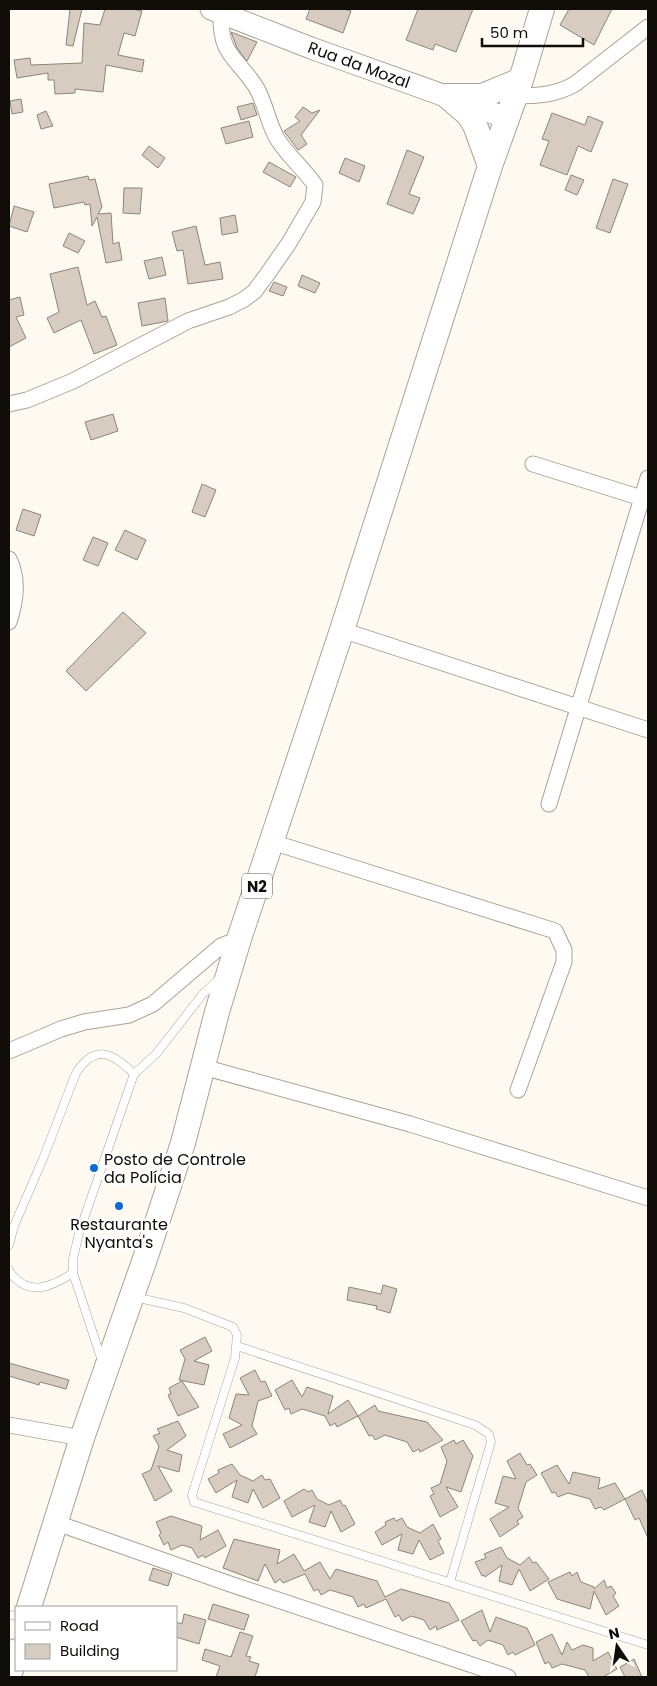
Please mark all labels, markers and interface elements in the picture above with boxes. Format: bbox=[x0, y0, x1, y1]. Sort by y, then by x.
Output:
scale bar bbox=[482, 15, 583, 47]
text: 50 m bbox=[490, 22, 528, 43]
street label: Rua da Mozal bbox=[305, 36, 413, 94]
road number: N2 bbox=[242, 874, 272, 898]
place label: Posto de Controle da Polícia bbox=[104, 1148, 246, 1189]
marker: Posto de Controle da Polícia bbox=[88, 1162, 100, 1174]
marker: Restaurante Nyanta's bbox=[113, 1200, 125, 1212]
place label: Restaurante Nyanta's bbox=[70, 1213, 168, 1254]
legend bbox=[15, 1606, 178, 1671]
text: Road bbox=[60, 1615, 99, 1636]
north arrow bbox=[592, 1621, 642, 1671]
text: N bbox=[607, 1622, 621, 1644]
text: Building bbox=[60, 1640, 120, 1661]

